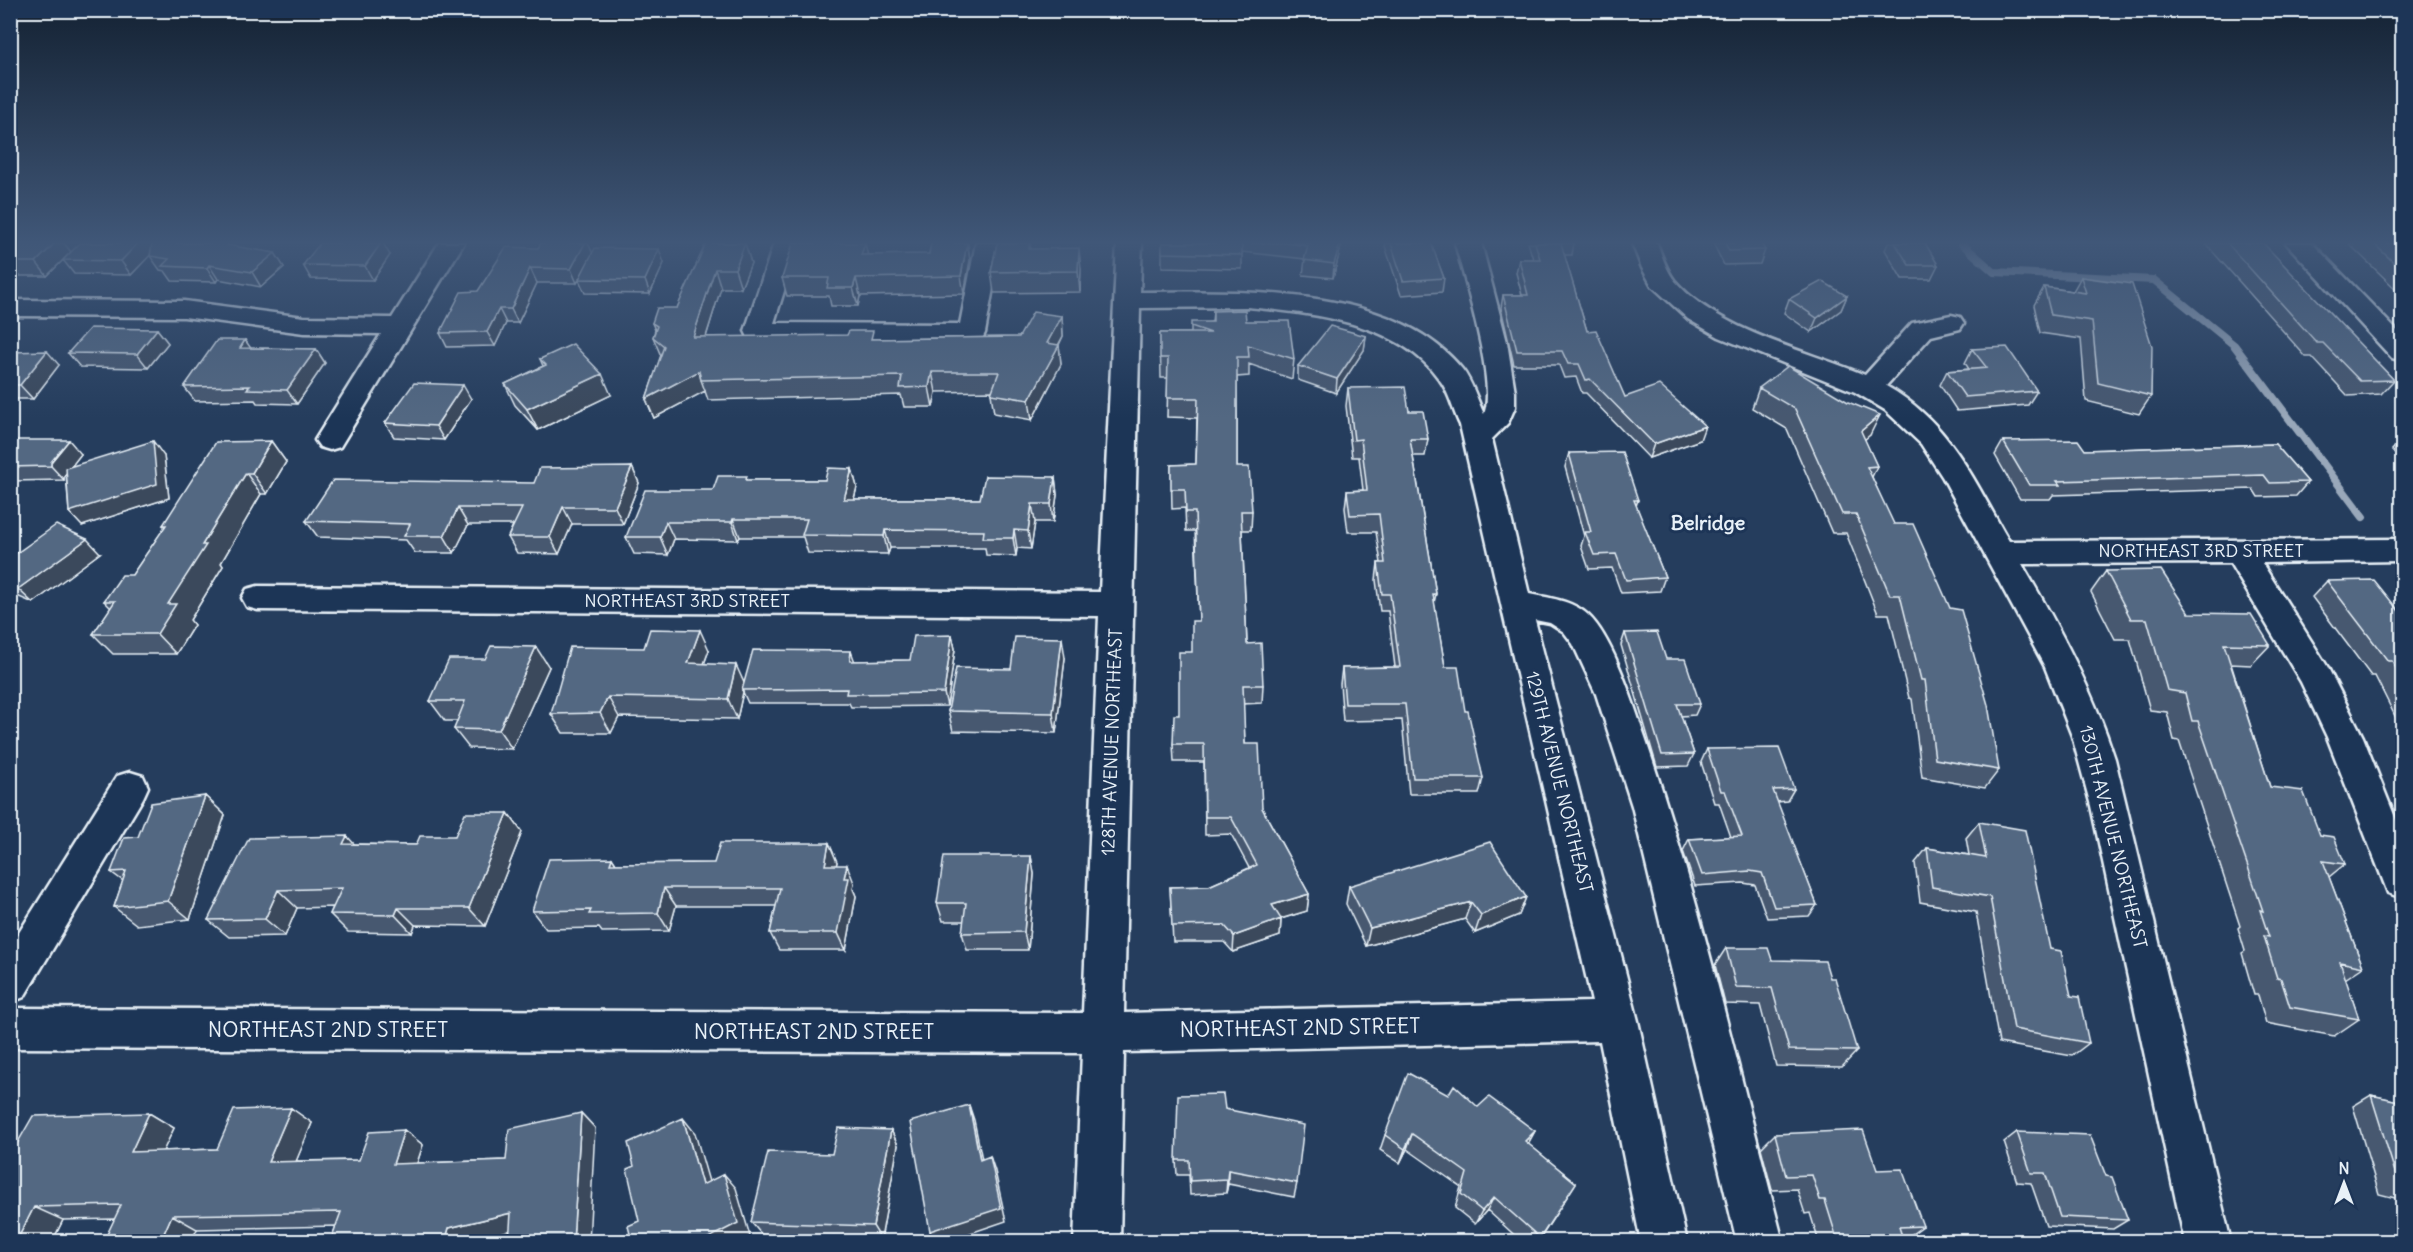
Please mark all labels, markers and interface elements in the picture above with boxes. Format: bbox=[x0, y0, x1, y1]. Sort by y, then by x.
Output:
district label: Belridge bbox=[1671, 510, 1746, 535]
street label: NORTHEAST 3RD STREET bbox=[2098, 539, 2304, 562]
street label: NORTHEAST 3RD STREET bbox=[584, 589, 790, 612]
street label: 128TH AVENUE NORTHEAST bbox=[1096, 628, 1127, 856]
street label: 129TH AVENUE NORTHEAST bbox=[1521, 669, 1598, 895]
street label: 130TH AVENUE NORTHEAST bbox=[2075, 723, 2152, 951]
street label: NORTHEAST 2ND STREET bbox=[1179, 1012, 1421, 1043]
street label: NORTHEAST 2ND STREET bbox=[208, 1016, 448, 1043]
street label: NORTHEAST 2ND STREET bbox=[694, 1018, 934, 1045]
north arrow bbox=[2314, 1153, 2374, 1213]
text: N bbox=[2338, 1158, 2350, 1178]

